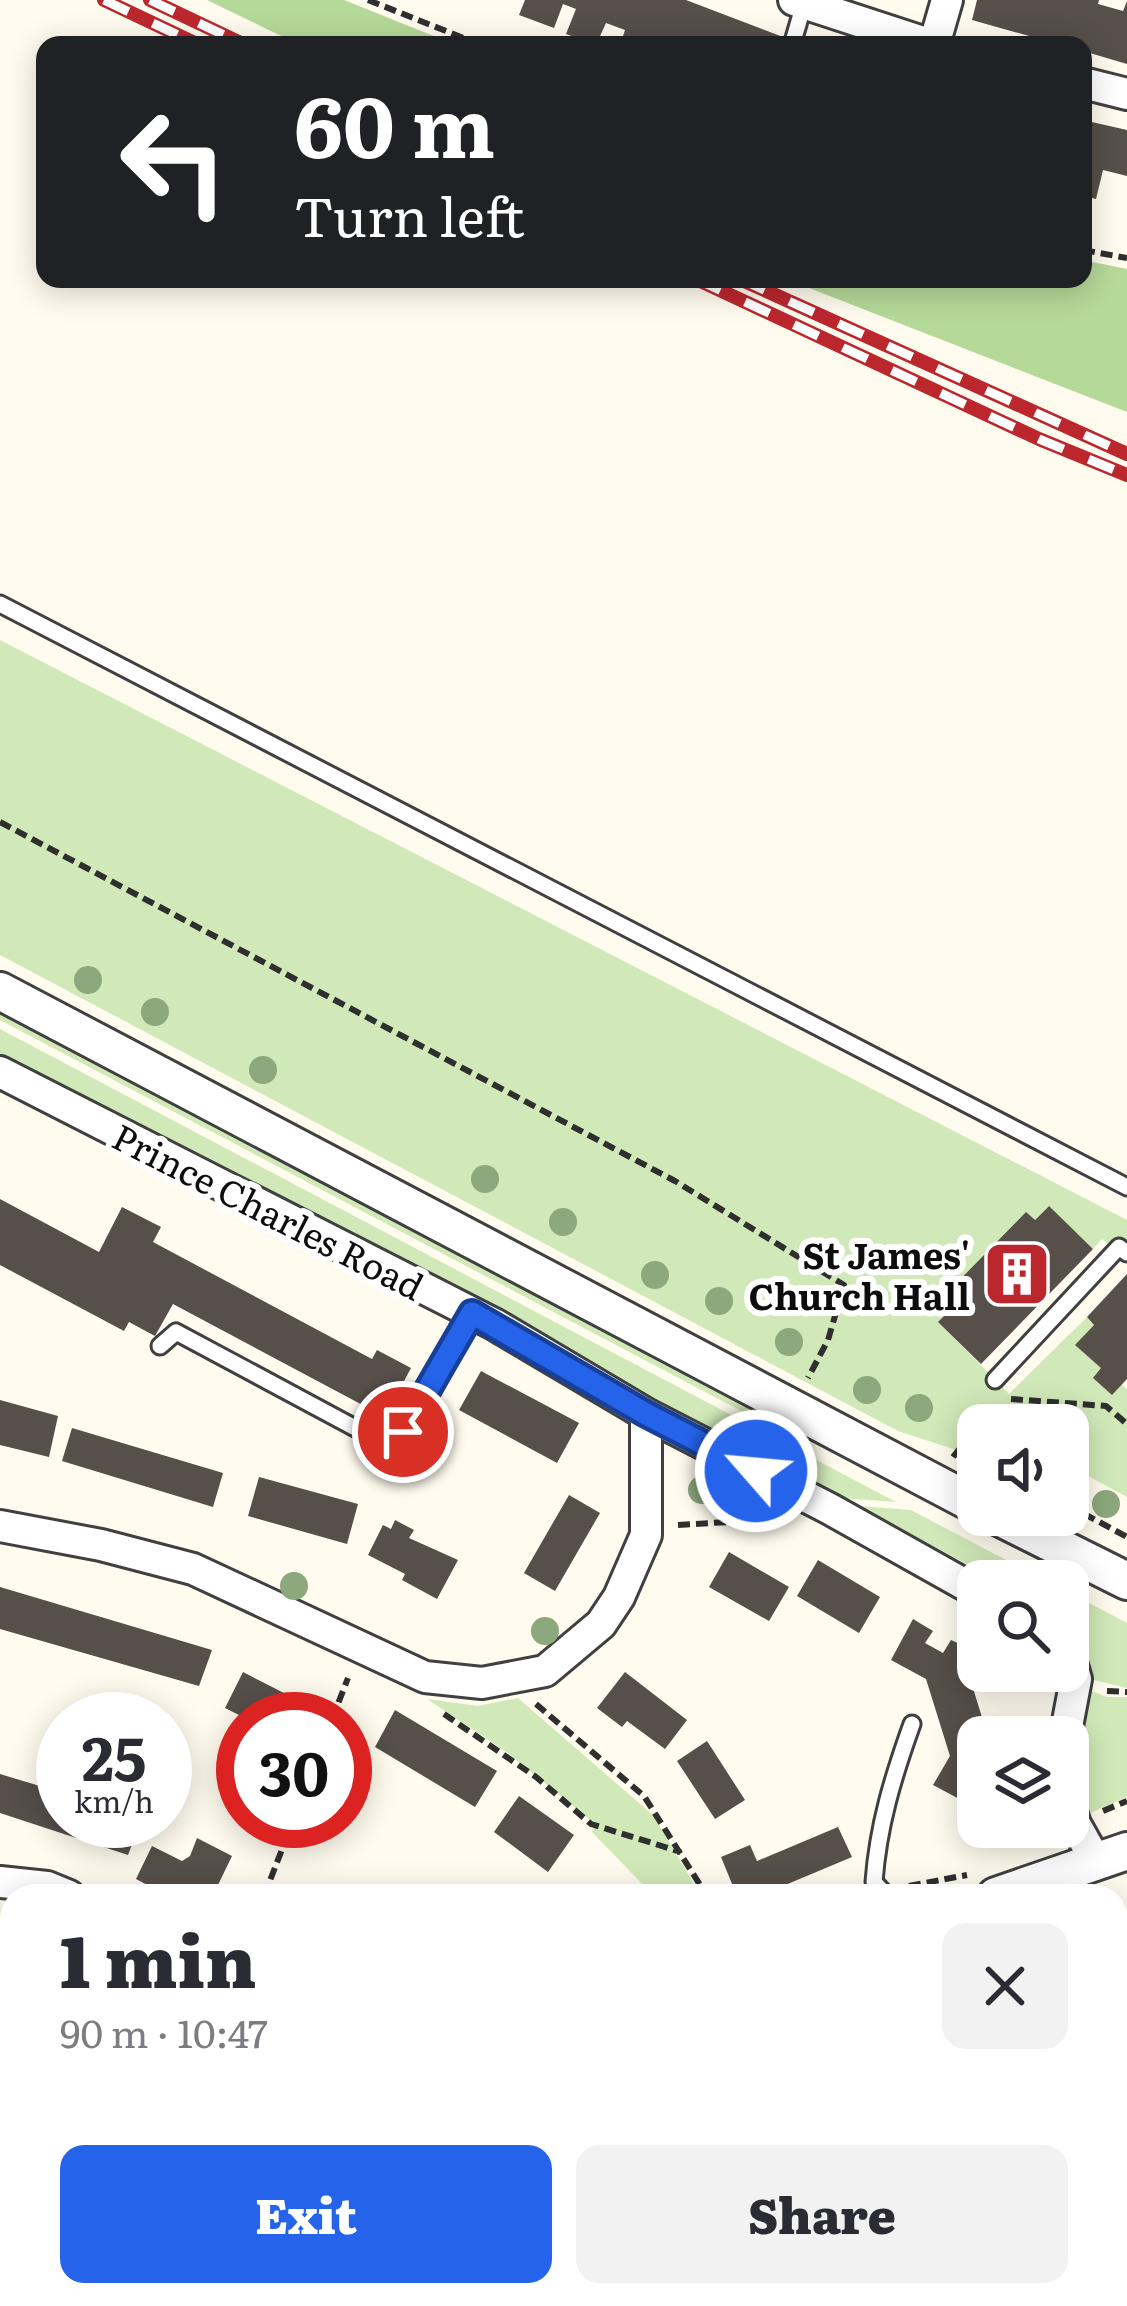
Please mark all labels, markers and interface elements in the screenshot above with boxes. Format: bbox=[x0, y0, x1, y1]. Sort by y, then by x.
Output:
text: 60 m bbox=[294, 59, 495, 184]
icon: left bbox=[96, 84, 252, 240]
text: Turn left bbox=[294, 173, 525, 254]
street label: Prince Charles Road bbox=[104, 1109, 434, 1311]
place label: St James' Church Hall bbox=[749, 1227, 970, 1321]
building icon: St James' Church Hall bbox=[982, 1239, 1052, 1309]
pin bbox=[352, 1381, 454, 1483]
icon: arrive bbox=[370, 1399, 436, 1465]
map controls bbox=[957, 1404, 1089, 1848]
button: sound bbox=[957, 1404, 1089, 1536]
position arrow bbox=[693, 1408, 819, 1534]
button: search bbox=[957, 1560, 1089, 1692]
speed limit sign: 30 bbox=[216, 1692, 372, 1848]
text: 25 bbox=[82, 1710, 146, 1799]
button: layers bbox=[957, 1716, 1089, 1848]
text: km/h bbox=[74, 1778, 154, 1822]
text: 1 min bbox=[60, 1903, 256, 2010]
button: close bbox=[942, 1923, 1068, 2049]
text: 90 m · 10:47 bbox=[60, 2002, 268, 2060]
button: Exit bbox=[60, 2145, 552, 2283]
button: Share bbox=[576, 2145, 1068, 2283]

